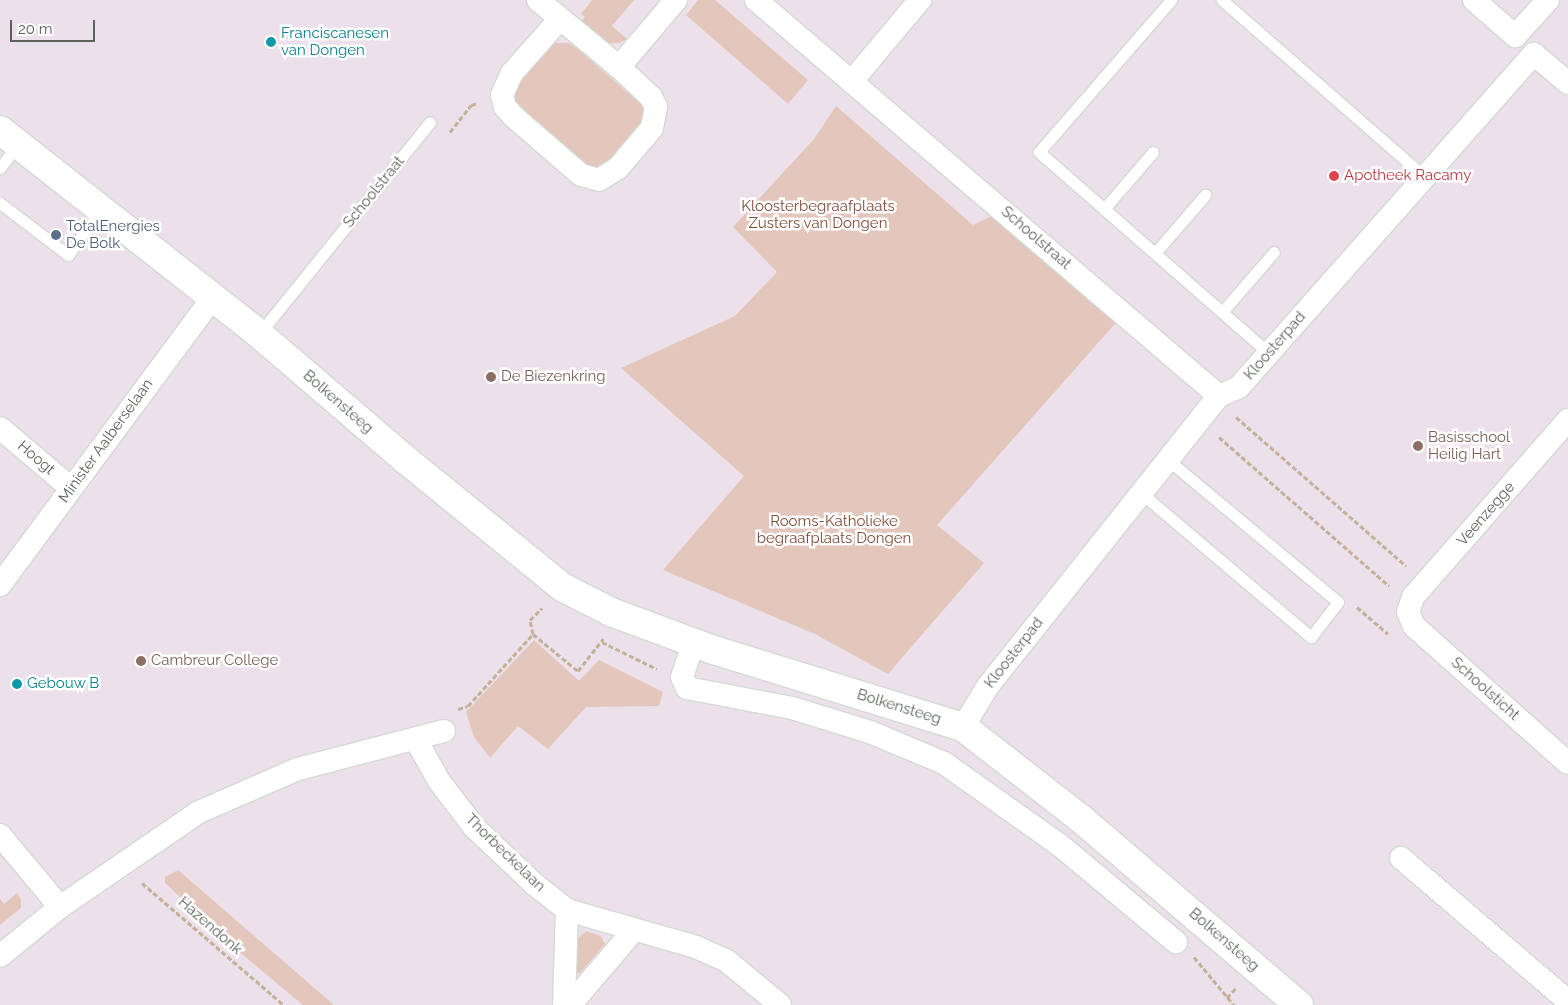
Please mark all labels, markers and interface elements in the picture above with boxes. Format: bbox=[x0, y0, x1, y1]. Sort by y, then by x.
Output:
scale bar bbox=[12, 10, 98, 42]
text: 20 m bbox=[18, 20, 53, 38]
place label: Franciscanesen van Dongen bbox=[281, 24, 389, 59]
marker: Franciscanesen van Dongen bbox=[265, 36, 277, 48]
street label: Schoolstraat bbox=[340, 153, 408, 231]
place label: Apotheek Racamy bbox=[1344, 167, 1471, 185]
marker: Apotheek Racamy bbox=[1328, 170, 1340, 182]
park label: Kloosterbegraafplaats Zusters van Dongen bbox=[741, 197, 895, 232]
street label: Schoolstraat bbox=[997, 203, 1075, 273]
place label: TotalEnergies De Bolk bbox=[66, 217, 160, 252]
marker: TotalEnergies De Bolk bbox=[50, 229, 62, 241]
street label: Kloosterpad bbox=[1240, 308, 1310, 384]
street label: Bolkensteeg bbox=[299, 367, 377, 437]
place label: De Biezenkring bbox=[501, 368, 606, 386]
marker: De Biezenkring bbox=[485, 371, 497, 383]
street label: Minister Aalberselaan bbox=[55, 375, 157, 507]
place label: Basisschool Heilig Hart bbox=[1428, 428, 1510, 463]
street label: Hoogt bbox=[14, 437, 58, 479]
marker: Basisschool Heilig Hart bbox=[1412, 440, 1424, 452]
street label: Veenzegge bbox=[1453, 478, 1519, 550]
park label: Rooms-Katholieke begraafplaats Dongen bbox=[757, 512, 911, 547]
street label: Kloosterpad bbox=[981, 614, 1047, 692]
place label: Cambreur College bbox=[151, 652, 279, 670]
street label: Schoolsticht bbox=[1447, 654, 1523, 724]
marker: Cambreur College bbox=[135, 655, 147, 667]
place label: Gebouw B bbox=[27, 675, 100, 693]
marker: Gebouw B bbox=[11, 678, 23, 690]
street label: Bolkensteeg bbox=[855, 686, 943, 728]
street label: Thorbeckelaan bbox=[461, 810, 549, 896]
street label: Hazendonk bbox=[174, 893, 246, 959]
street label: Bolkensteeg bbox=[1185, 905, 1263, 975]

